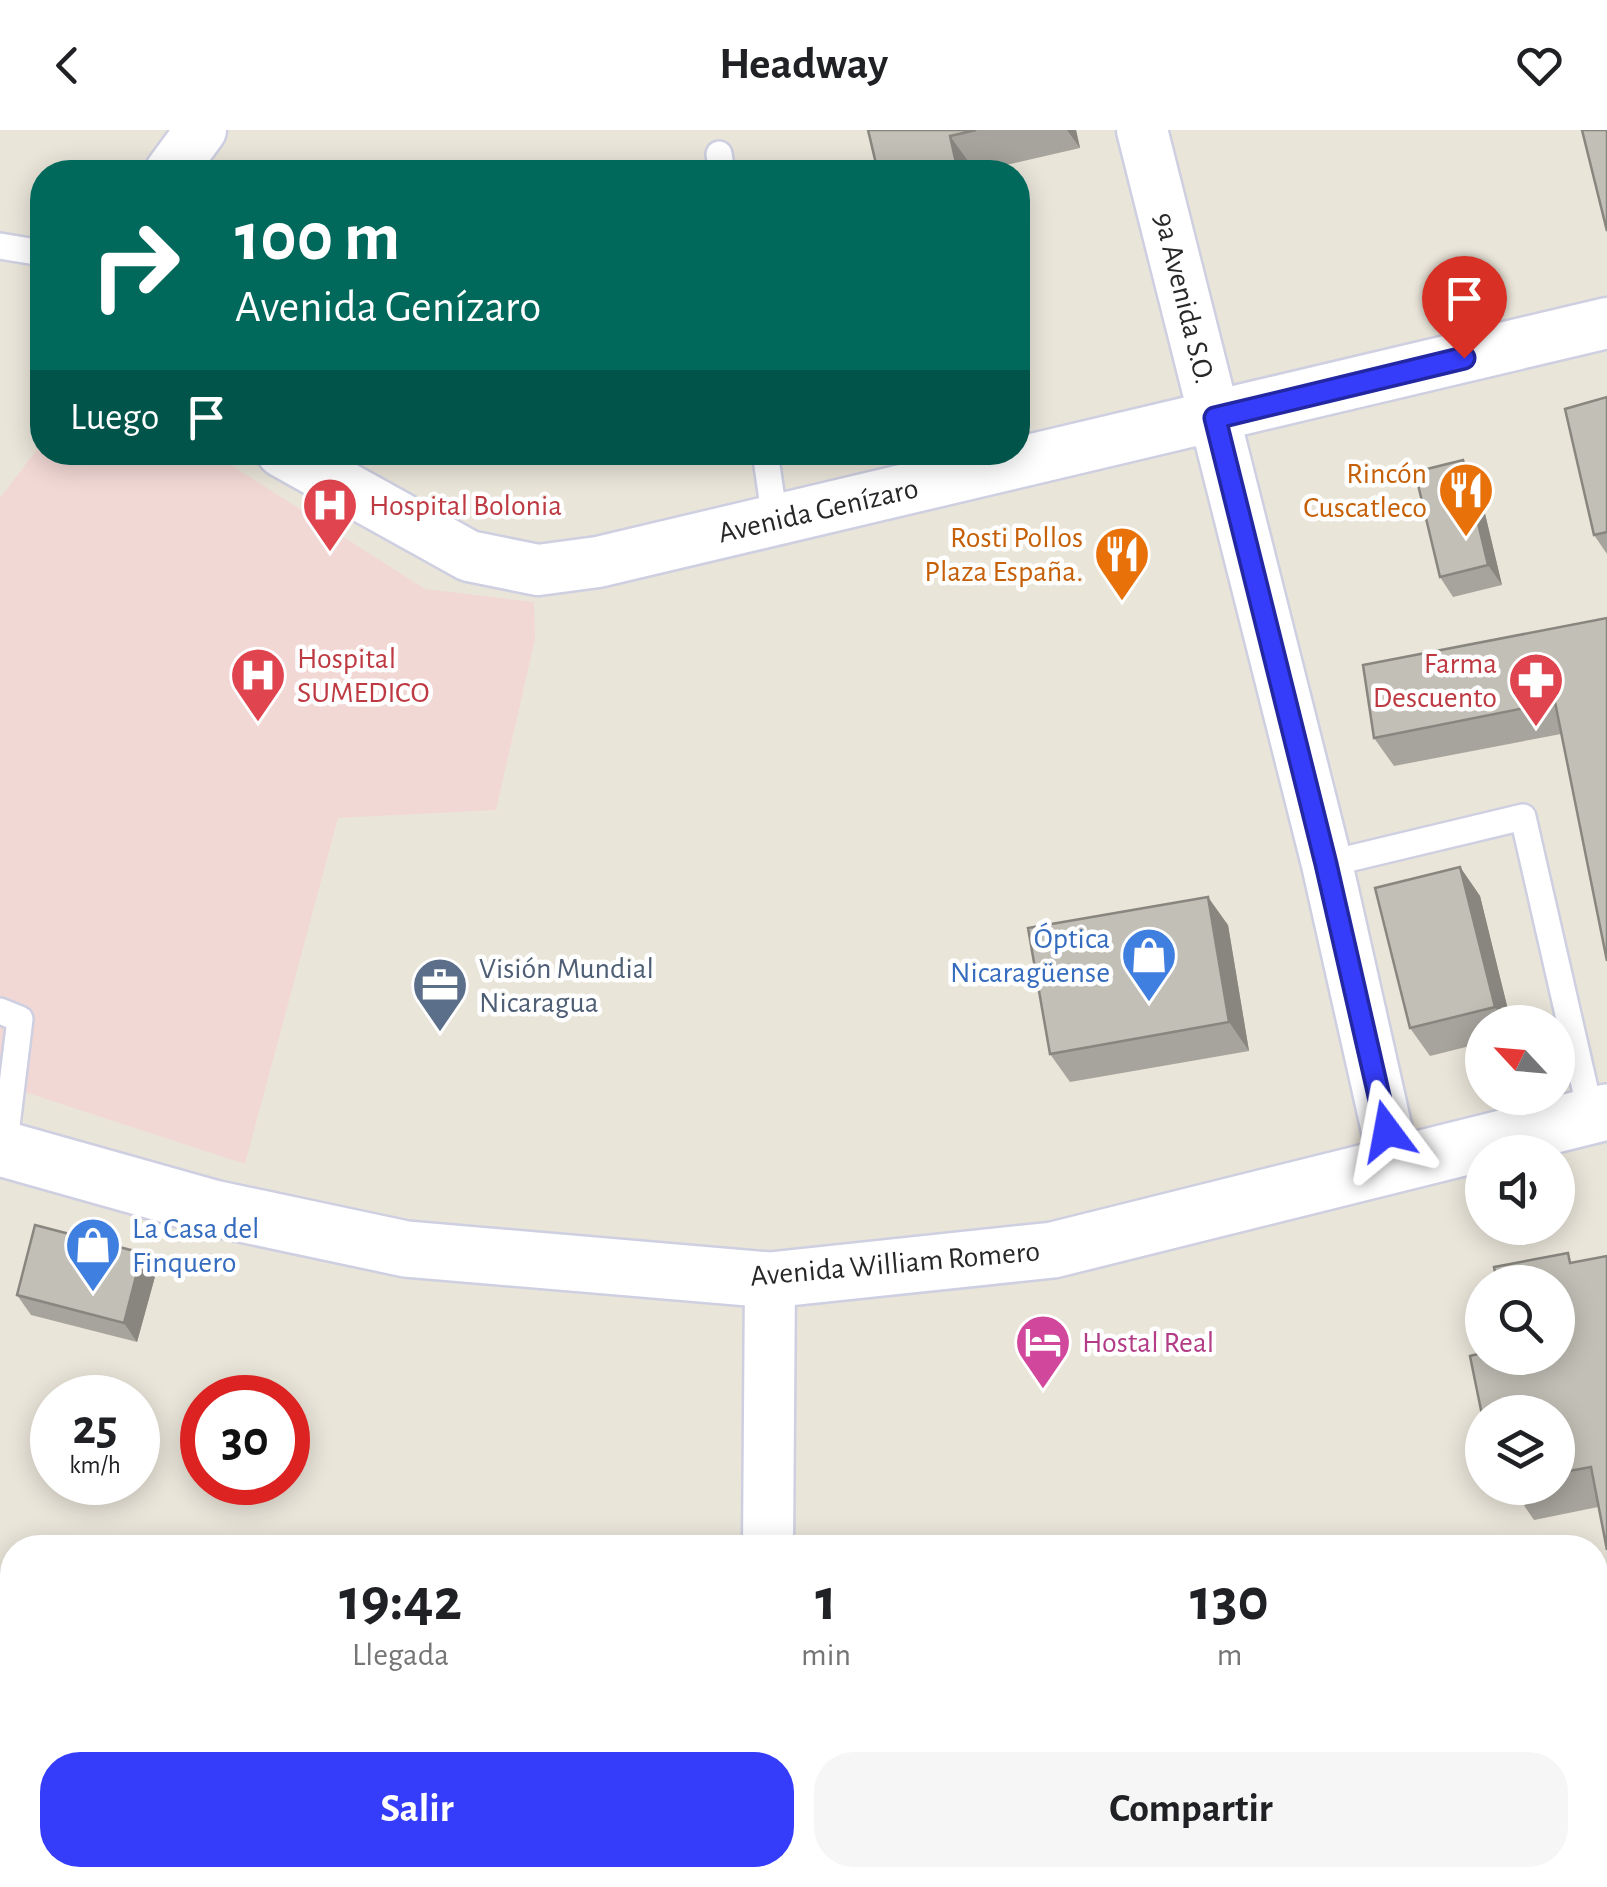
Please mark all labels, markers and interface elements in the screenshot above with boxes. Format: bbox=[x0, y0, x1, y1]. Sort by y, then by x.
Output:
icon: back bbox=[40, 38, 95, 93]
icon: heart bbox=[1512, 38, 1567, 93]
text: Headway bbox=[719, 42, 888, 87]
icon: right bbox=[70, 200, 200, 330]
text: 100 m bbox=[235, 203, 400, 273]
street label: 9a Avenida S.O. bbox=[1148, 210, 1220, 387]
pin bbox=[1422, 256, 1507, 359]
icon: arrive bbox=[1437, 271, 1492, 326]
text: Avenida Genízaro bbox=[235, 285, 541, 330]
icon: arrive bbox=[179, 390, 234, 445]
text: Luego bbox=[70, 399, 159, 437]
place label: Rincón Cuscatleco bbox=[1303, 459, 1427, 523]
restaurant icon: Rincón Cuscatleco bbox=[1436, 460, 1496, 539]
street label: Avenida Genízaro bbox=[715, 473, 921, 549]
hospital icon: Hospital Bolonia bbox=[300, 475, 360, 554]
place label: Hospital Bolonia bbox=[369, 491, 562, 521]
place label: Rosti Pollos Plaza España. bbox=[924, 523, 1083, 587]
restaurant icon: Rosti Pollos Plaza España. bbox=[1092, 524, 1152, 603]
place label: Hospital SUMEDICO bbox=[297, 644, 430, 708]
hospital icon: Hospital SUMEDICO bbox=[228, 645, 288, 724]
place label: Farma Descuento bbox=[1373, 649, 1497, 713]
pharmacy icon: Farma Descuento bbox=[1506, 650, 1566, 729]
place label: Óptica Nicaragüense bbox=[950, 922, 1110, 988]
shop icon: Óptica Nicaragüense bbox=[1119, 925, 1179, 1004]
place label: Visión Mundial Nicaragua bbox=[479, 954, 654, 1018]
office icon: Visión Mundial Nicaragua bbox=[410, 955, 470, 1034]
north arrow bbox=[1465, 1005, 1575, 1115]
map controls bbox=[1465, 1005, 1575, 1505]
position arrow bbox=[1335, 1079, 1439, 1183]
button: sound bbox=[1465, 1135, 1575, 1245]
place label: La Casa del Finquero bbox=[132, 1214, 259, 1278]
shop icon: La Casa del Finquero bbox=[63, 1215, 123, 1294]
street label: Avenida William Romero bbox=[749, 1236, 1041, 1292]
button: search bbox=[1465, 1265, 1575, 1375]
hotel icon: Hostal Real bbox=[1013, 1312, 1073, 1391]
place label: Hostal Real bbox=[1082, 1328, 1214, 1358]
speed limit sign: 30 bbox=[180, 1375, 310, 1505]
button: layers bbox=[1465, 1395, 1575, 1505]
text: 25 bbox=[72, 1403, 118, 1453]
text: km/h bbox=[69, 1453, 121, 1478]
text: 19:42 bbox=[339, 1571, 462, 1631]
text: 1 bbox=[815, 1571, 837, 1631]
text: 130 bbox=[1190, 1571, 1269, 1631]
text: Llegada bbox=[352, 1639, 449, 1671]
text: min bbox=[801, 1639, 851, 1671]
text: m bbox=[1217, 1639, 1242, 1671]
button: Salir bbox=[40, 1752, 794, 1867]
button: Compartir bbox=[814, 1752, 1568, 1867]

